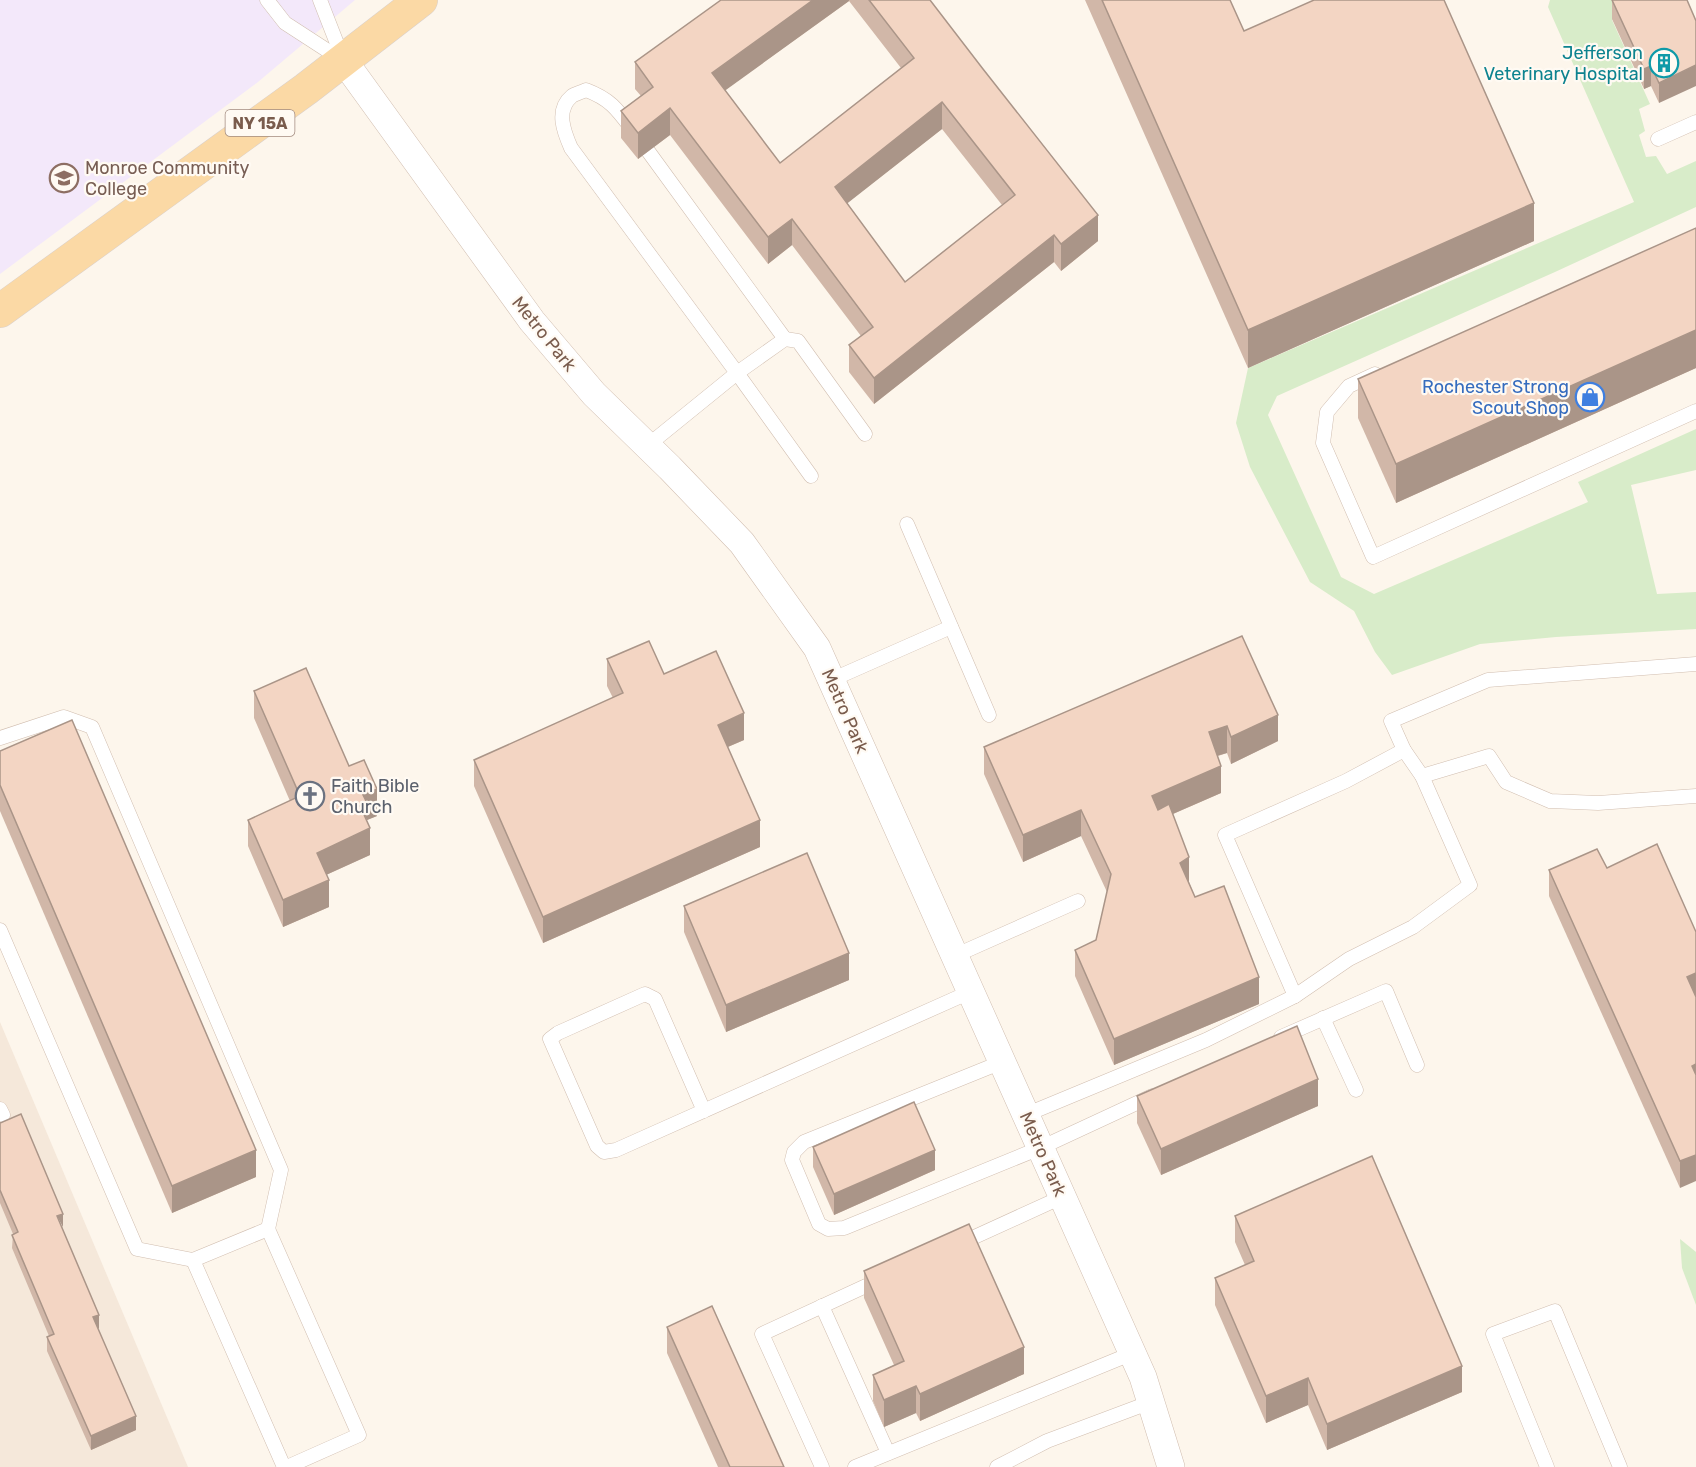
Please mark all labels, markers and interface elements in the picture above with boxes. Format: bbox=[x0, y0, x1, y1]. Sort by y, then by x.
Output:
place label: Jefferson Veterinary Hospital bbox=[1483, 42, 1643, 85]
building icon: Jefferson Veterinary Hospital bbox=[1648, 47, 1680, 79]
road number: NY 15A bbox=[226, 110, 294, 136]
place label: Monroe Community College bbox=[85, 157, 249, 200]
school or university icon: Monroe Community College bbox=[48, 162, 80, 194]
street label: Metro Park bbox=[507, 292, 581, 377]
place label: Rochester Strong Scout Shop bbox=[1422, 376, 1569, 419]
shop icon: Rochester Strong Scout Shop bbox=[1574, 381, 1606, 413]
street label: Metro Park bbox=[817, 665, 874, 757]
place label: Faith Bible Church bbox=[331, 775, 419, 818]
church icon: Faith Bible Church bbox=[294, 780, 326, 812]
street label: Metro Park bbox=[1015, 1108, 1072, 1200]

